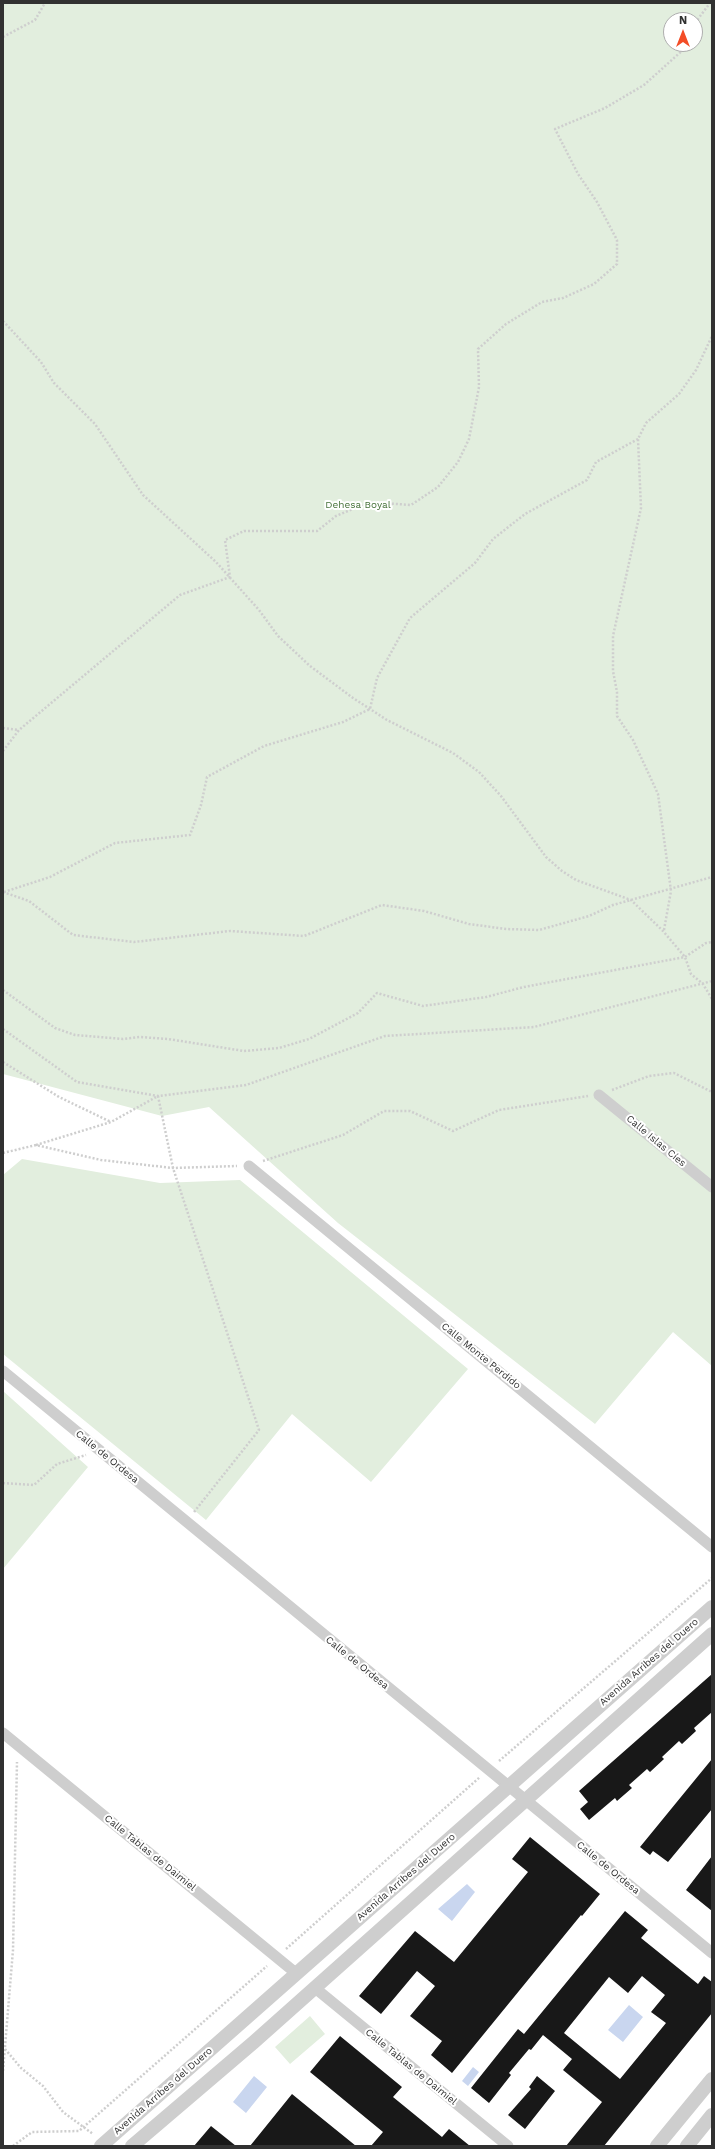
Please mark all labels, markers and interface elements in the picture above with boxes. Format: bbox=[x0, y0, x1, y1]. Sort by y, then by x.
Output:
north arrow bbox=[663, 12, 703, 52]
text: N bbox=[679, 14, 687, 27]
park label: Dehesa Boyal bbox=[325, 499, 391, 511]
street label: Calle Islas Cíes bbox=[624, 1113, 688, 1169]
street label: Calle Monte Perdido bbox=[439, 1320, 523, 1392]
street label: Calle de Ordesa bbox=[73, 1428, 141, 1486]
street label: Avenida Arribes del Duero bbox=[597, 1616, 701, 1708]
street label: Calle de Ordesa bbox=[323, 1634, 391, 1692]
street label: Calle Tablas de Daimiel bbox=[102, 1812, 198, 1894]
street label: Avenida Arribes del Duero bbox=[354, 1831, 458, 1923]
street label: Calle de Ordesa bbox=[574, 1839, 642, 1897]
street label: Calle Tablas de Daimiel bbox=[363, 2026, 459, 2108]
street label: Avenida Arribes del Duero bbox=[111, 2045, 215, 2137]

